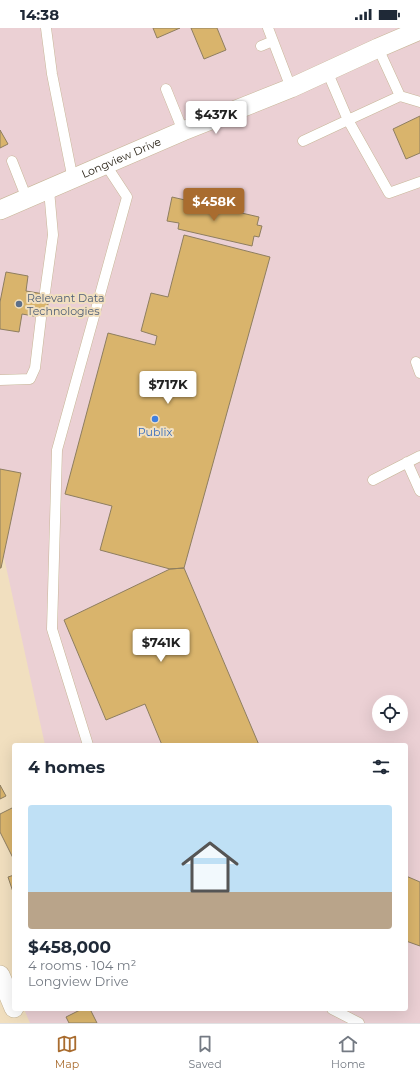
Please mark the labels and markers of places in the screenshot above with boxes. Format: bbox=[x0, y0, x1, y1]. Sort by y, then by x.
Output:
pin: $437K bbox=[188, 101, 244, 135]
pin: $458K bbox=[186, 188, 242, 222]
place label: Relevant Data Technologies bbox=[27, 291, 104, 318]
marker: Relevant Data Technologies bbox=[14, 299, 24, 309]
pin: $717K bbox=[140, 371, 196, 405]
marker: Publix bbox=[150, 414, 160, 424]
place label: Publix bbox=[138, 425, 172, 439]
pin: $741K bbox=[133, 629, 189, 663]

